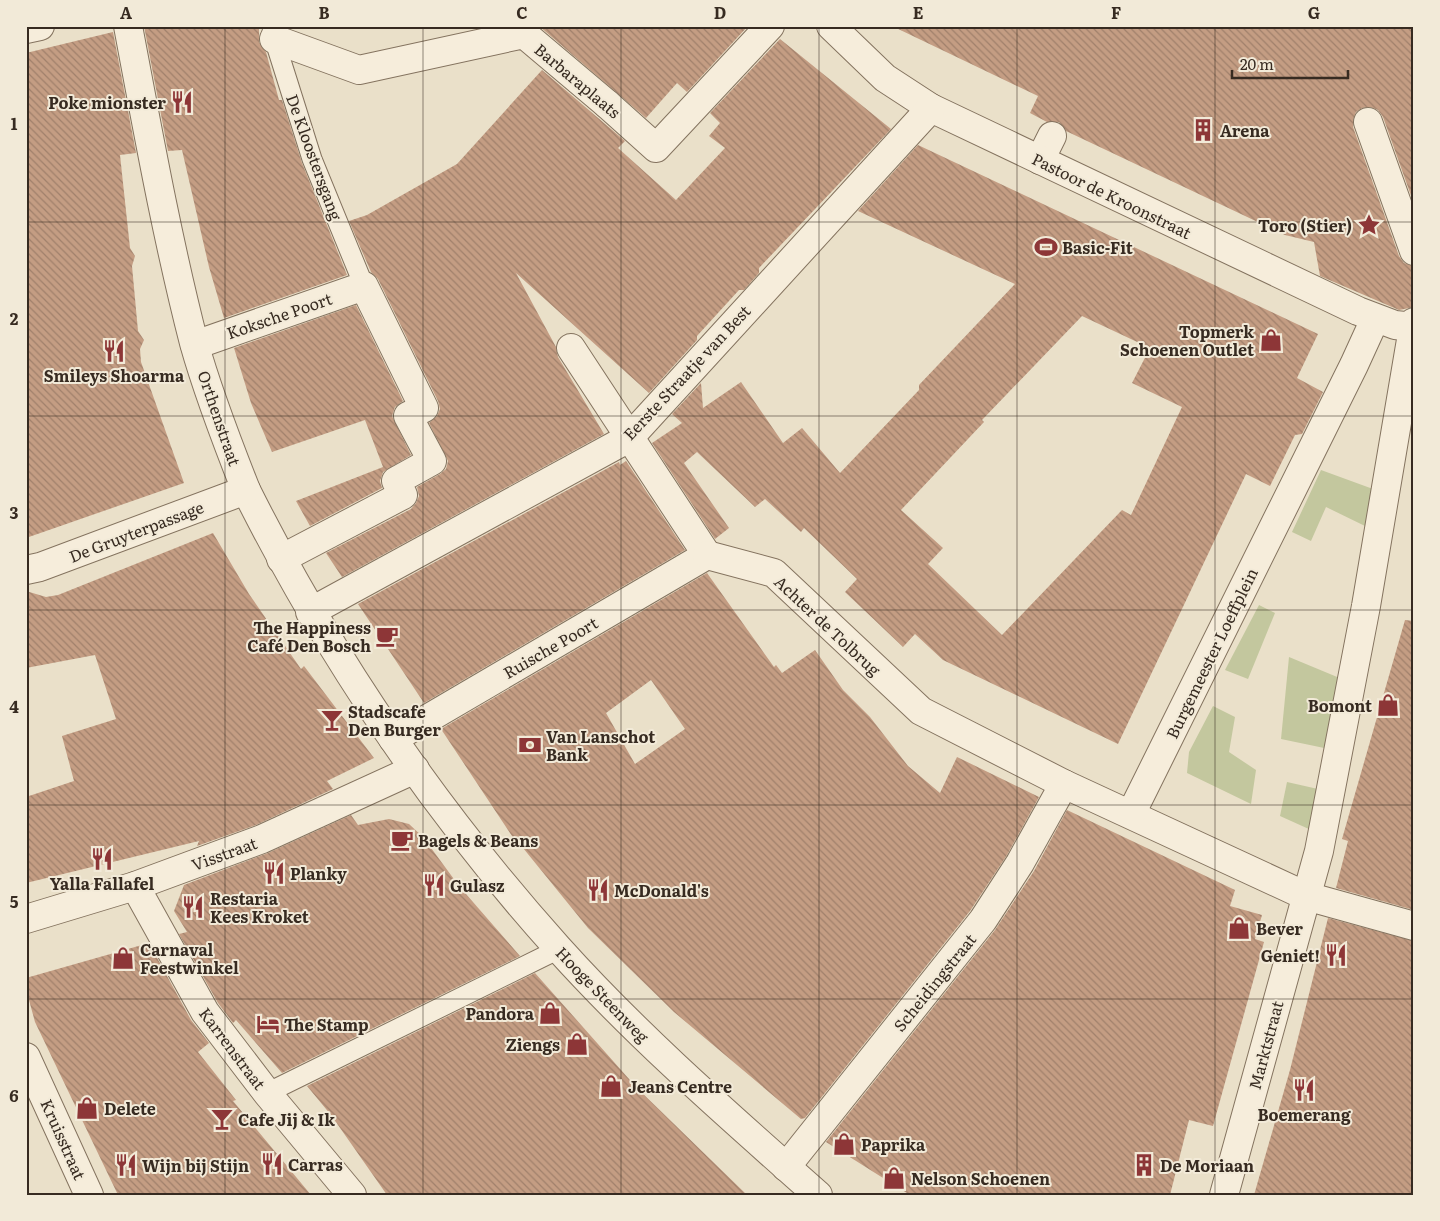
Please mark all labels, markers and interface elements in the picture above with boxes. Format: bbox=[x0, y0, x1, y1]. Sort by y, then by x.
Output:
text: A bbox=[120, 0, 132, 24]
text: B bbox=[318, 0, 330, 24]
text: C bbox=[516, 0, 528, 24]
text: D bbox=[714, 0, 726, 24]
text: E bbox=[913, 0, 924, 24]
text: F bbox=[1111, 0, 1121, 24]
text: G bbox=[1308, 0, 1320, 24]
street label: Barbaraplaats bbox=[530, 37, 626, 123]
scale bar bbox=[1232, 48, 1349, 80]
text: 20 m bbox=[1240, 52, 1274, 75]
restaurant icon: Poke mionster bbox=[169, 89, 195, 115]
place label: Poke mionster bbox=[48, 90, 166, 114]
street label: De Kloostersgang bbox=[281, 91, 349, 224]
text: 1 bbox=[11, 111, 18, 135]
building icon: Arena bbox=[1190, 117, 1216, 143]
place label: Arena bbox=[1220, 118, 1270, 142]
street label: Pastoor de Kroonstraat bbox=[1028, 146, 1196, 244]
place icon: Toro (Stier) bbox=[1356, 212, 1382, 238]
place label: Toro (Stier) bbox=[1258, 213, 1352, 237]
sports icon: Basic-Fit bbox=[1033, 234, 1059, 260]
place label: Basic-Fit bbox=[1062, 235, 1133, 259]
street label: Koksche Poort bbox=[223, 286, 335, 344]
street label: Eerste Straatje van Best bbox=[617, 299, 756, 445]
text: 2 bbox=[10, 306, 19, 330]
place label: Topmerk Schoenen Outlet bbox=[1120, 319, 1254, 361]
shop icon: Topmerk Schoenen Outlet bbox=[1258, 327, 1284, 353]
restaurant icon: Smileys Shoarma bbox=[101, 338, 127, 364]
place label: Smileys Shoarma bbox=[44, 363, 185, 387]
street label: Orthenstraat bbox=[192, 367, 248, 469]
street label: De Gruyterpassage bbox=[65, 494, 207, 568]
text: 3 bbox=[10, 500, 19, 524]
street label: Burgemeester Loeffplein bbox=[1159, 563, 1263, 743]
street label: Achter de Tolbrug bbox=[770, 569, 887, 681]
street label: Ruische Poort bbox=[498, 610, 602, 684]
place label: The Happiness Café Den Bosch bbox=[247, 615, 371, 657]
cafe icon: The Happiness Café Den Bosch bbox=[374, 623, 400, 649]
shop icon: Bomont bbox=[1375, 692, 1401, 718]
place label: Bomont bbox=[1308, 693, 1372, 717]
text: 4 bbox=[9, 694, 19, 718]
place label: Stadscafe Den Burger bbox=[348, 699, 441, 741]
bar icon: Stadscafe Den Burger bbox=[319, 707, 345, 733]
place label: Van Lanschot Bank bbox=[546, 724, 655, 766]
bank icon: Van Lanschot Bank bbox=[517, 732, 543, 758]
cafe icon: Bagels & Beans bbox=[389, 827, 415, 853]
place label: Bagels & Beans bbox=[418, 828, 538, 852]
street label: Visstraat bbox=[188, 830, 261, 876]
restaurant icon: Yalla Fallafel bbox=[89, 846, 115, 872]
restaurant icon: Planky bbox=[261, 860, 287, 886]
place label: Planky bbox=[290, 861, 347, 885]
place label: Yalla Fallafel bbox=[50, 871, 155, 895]
restaurant icon: Gulasz bbox=[421, 872, 447, 898]
place label: Gulasz bbox=[450, 873, 505, 897]
restaurant icon: McDonald's bbox=[585, 877, 611, 903]
place label: McDonald's bbox=[614, 878, 709, 902]
place label: Restaria Kees Kroket bbox=[210, 886, 309, 928]
text: 5 bbox=[10, 889, 19, 913]
restaurant icon: Restaria Kees Kroket bbox=[180, 894, 206, 920]
shop icon: Bever bbox=[1226, 915, 1252, 941]
place label: Bever bbox=[1256, 916, 1303, 940]
street label: Scheidingstraat bbox=[887, 927, 981, 1036]
place label: Carnaval Feestwinkel bbox=[140, 937, 239, 979]
street label: Hooge Steenweg bbox=[551, 941, 655, 1047]
restaurant icon: Geniet! bbox=[1323, 942, 1349, 968]
place label: Geniet! bbox=[1261, 943, 1320, 967]
shop icon: Carnaval Feestwinkel bbox=[110, 945, 136, 971]
street label: Marktstraat bbox=[1242, 997, 1289, 1092]
shop icon: Pandora bbox=[537, 1000, 563, 1026]
place label: Pandora bbox=[465, 1001, 535, 1025]
street label: Karrenstraat bbox=[194, 1002, 272, 1095]
hotel icon: The Stamp bbox=[255, 1011, 281, 1037]
place label: The Stamp bbox=[284, 1012, 369, 1036]
shop icon: Ziengs bbox=[564, 1031, 590, 1057]
place label: Ziengs bbox=[506, 1032, 560, 1056]
shop icon: Jeans Centre bbox=[598, 1073, 624, 1099]
place label: Jeans Centre bbox=[628, 1074, 732, 1098]
restaurant icon: Boemerang bbox=[1291, 1077, 1317, 1103]
text: 6 bbox=[9, 1083, 19, 1107]
street label: Kruisstraat bbox=[35, 1095, 93, 1184]
shop icon: Delete bbox=[74, 1095, 100, 1121]
place label: Delete bbox=[104, 1096, 156, 1120]
place label: Boemerang bbox=[1257, 1102, 1351, 1126]
bar icon: Cafe Jij & Ik bbox=[209, 1106, 235, 1132]
place label: Cafe Jij & Ik bbox=[238, 1107, 335, 1131]
shop icon: Paprika bbox=[831, 1131, 857, 1157]
place label: Paprika bbox=[861, 1132, 926, 1156]
restaurant icon: Carras bbox=[259, 1151, 285, 1177]
restaurant icon: Wijn bij Stijn bbox=[113, 1152, 139, 1178]
place label: Carras bbox=[288, 1152, 343, 1176]
building icon: De Moriaan bbox=[1131, 1152, 1157, 1178]
place label: Wijn bij Stijn bbox=[142, 1153, 249, 1177]
place label: De Moriaan bbox=[1160, 1153, 1254, 1177]
shop icon: Nelson Schoenen bbox=[881, 1165, 907, 1191]
place label: Nelson Schoenen bbox=[911, 1166, 1050, 1190]

